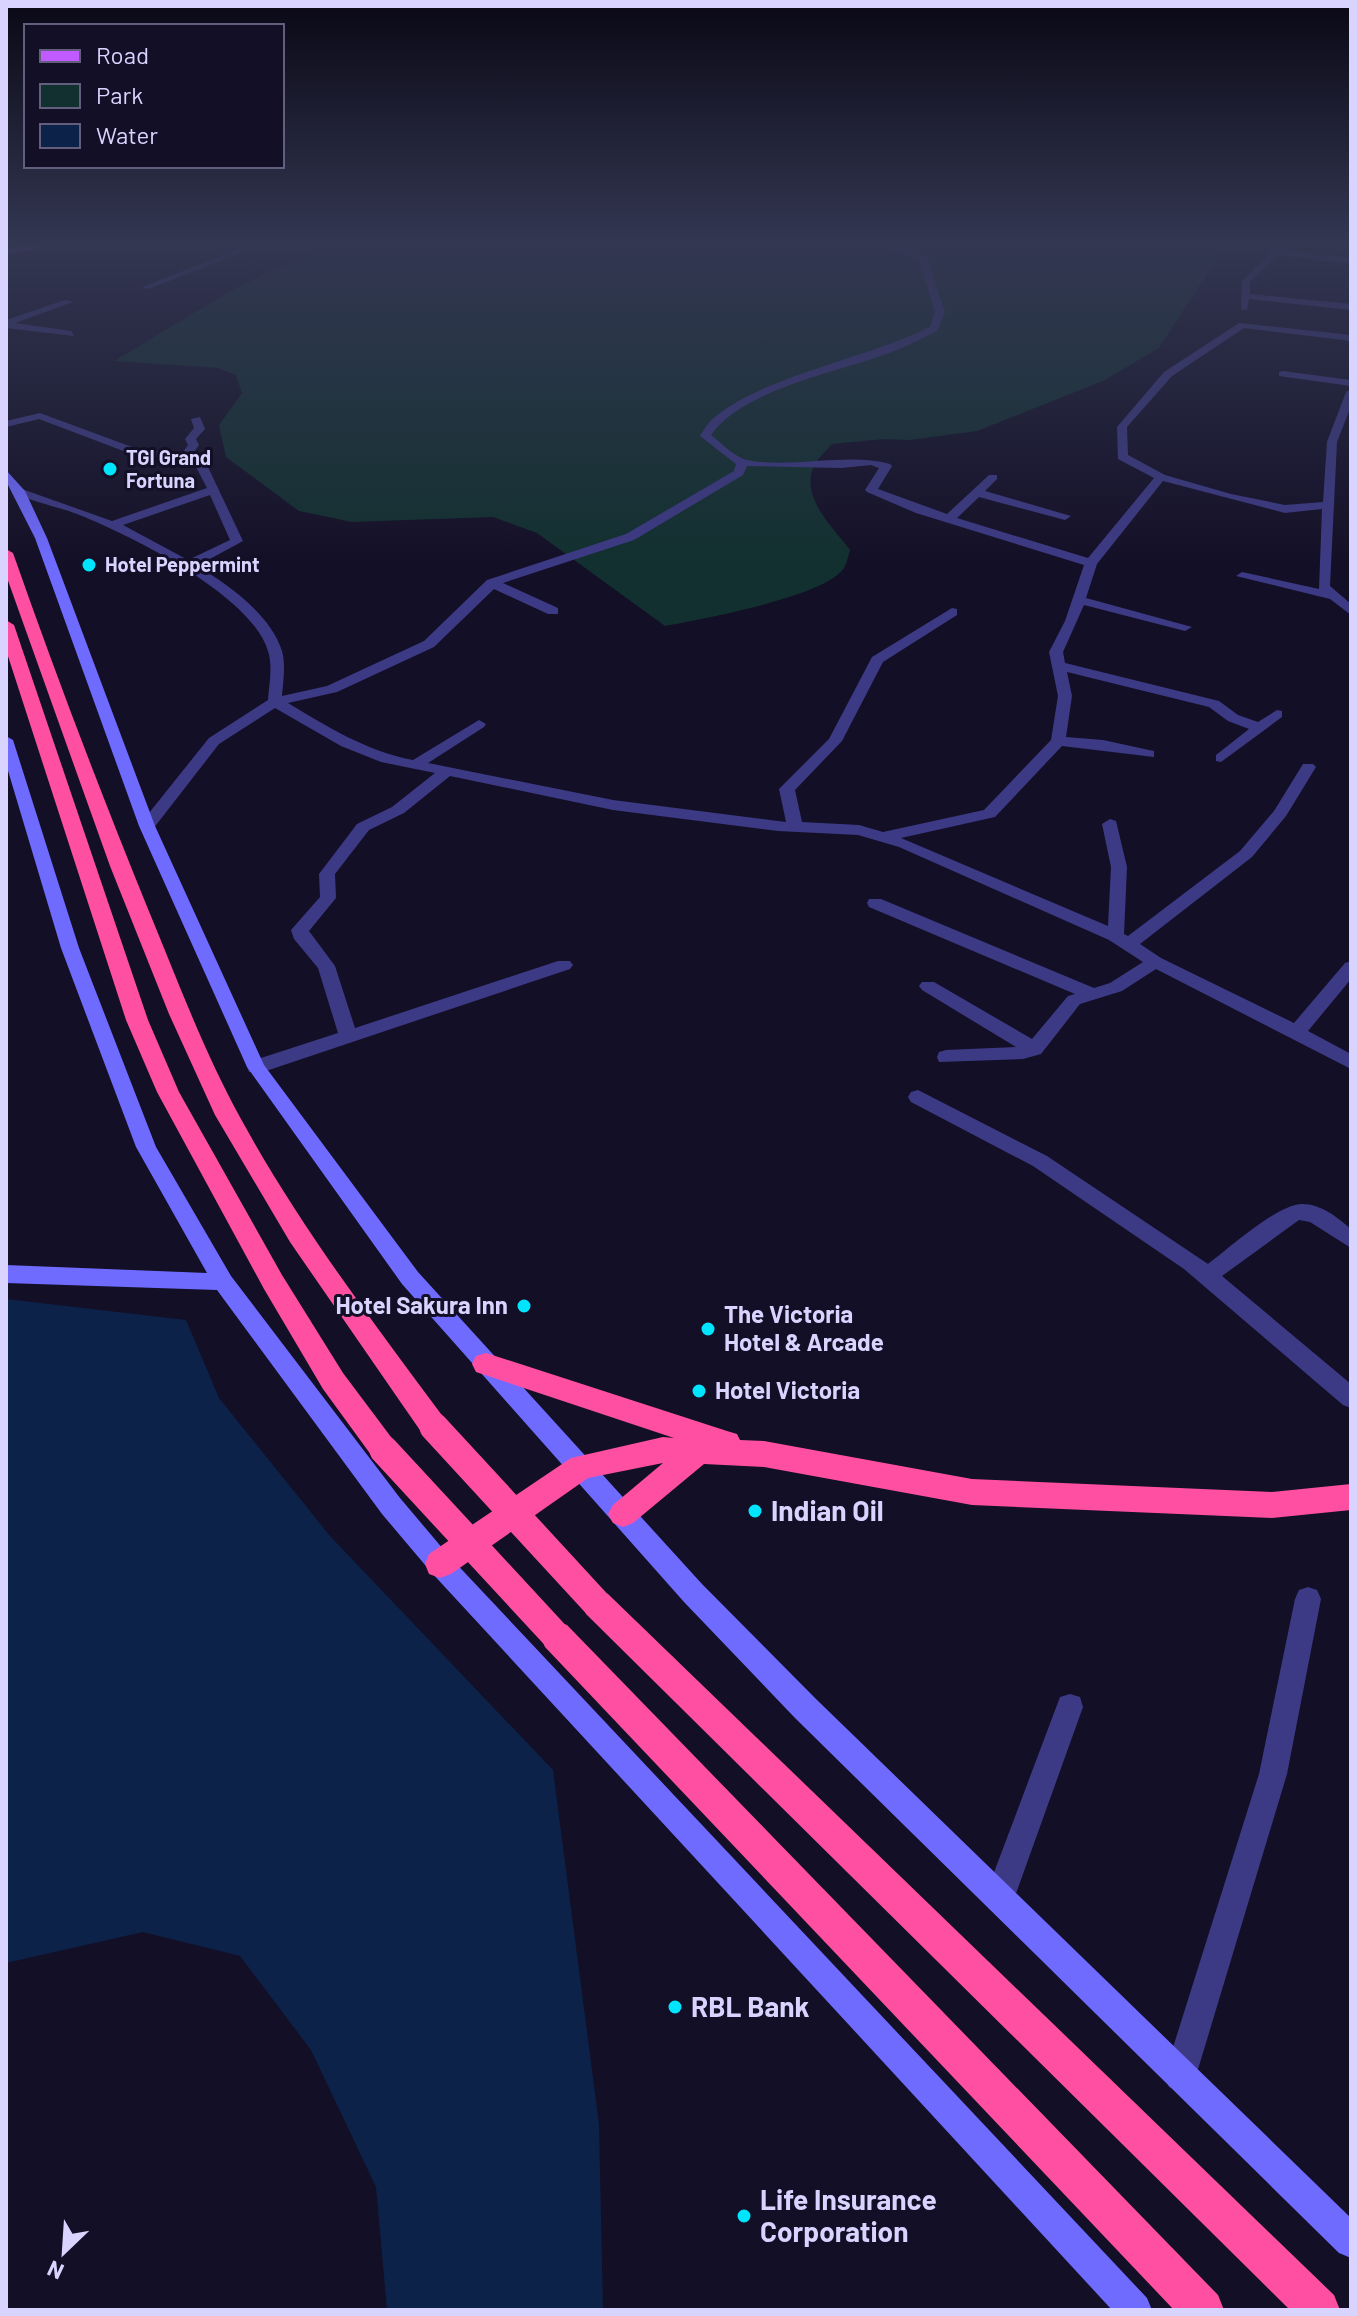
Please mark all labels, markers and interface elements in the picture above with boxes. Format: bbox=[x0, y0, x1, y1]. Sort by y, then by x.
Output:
legend bbox=[24, 24, 284, 168]
text: Road bbox=[96, 40, 149, 69]
text: Park bbox=[96, 80, 143, 109]
text: Water bbox=[96, 120, 158, 149]
place label: TGI Grand Fortuna bbox=[126, 445, 211, 492]
marker: TGI Grand Fortuna bbox=[101, 460, 119, 478]
place label: Hotel Peppermint bbox=[105, 552, 260, 576]
marker: Hotel Peppermint bbox=[80, 556, 98, 574]
place label: Hotel Sakura Inn bbox=[335, 1290, 508, 1319]
marker: Hotel Sakura Inn bbox=[515, 1297, 533, 1315]
place label: The Victoria Hotel & Arcade bbox=[724, 1299, 884, 1356]
marker: The Victoria Hotel & Arcade bbox=[699, 1320, 717, 1338]
place label: Hotel Victoria bbox=[715, 1375, 860, 1404]
marker: Hotel Victoria bbox=[690, 1382, 708, 1400]
place label: Indian Oil bbox=[771, 1493, 884, 1527]
marker: Indian Oil bbox=[746, 1502, 764, 1520]
place label: RBL Bank bbox=[691, 1989, 810, 2023]
marker: RBL Bank bbox=[666, 1998, 684, 2016]
place label: Life Insurance Corporation bbox=[760, 2182, 937, 2248]
marker: Life Insurance Corporation bbox=[735, 2207, 753, 2225]
north arrow bbox=[24, 2212, 104, 2292]
text: N bbox=[43, 2256, 67, 2286]

